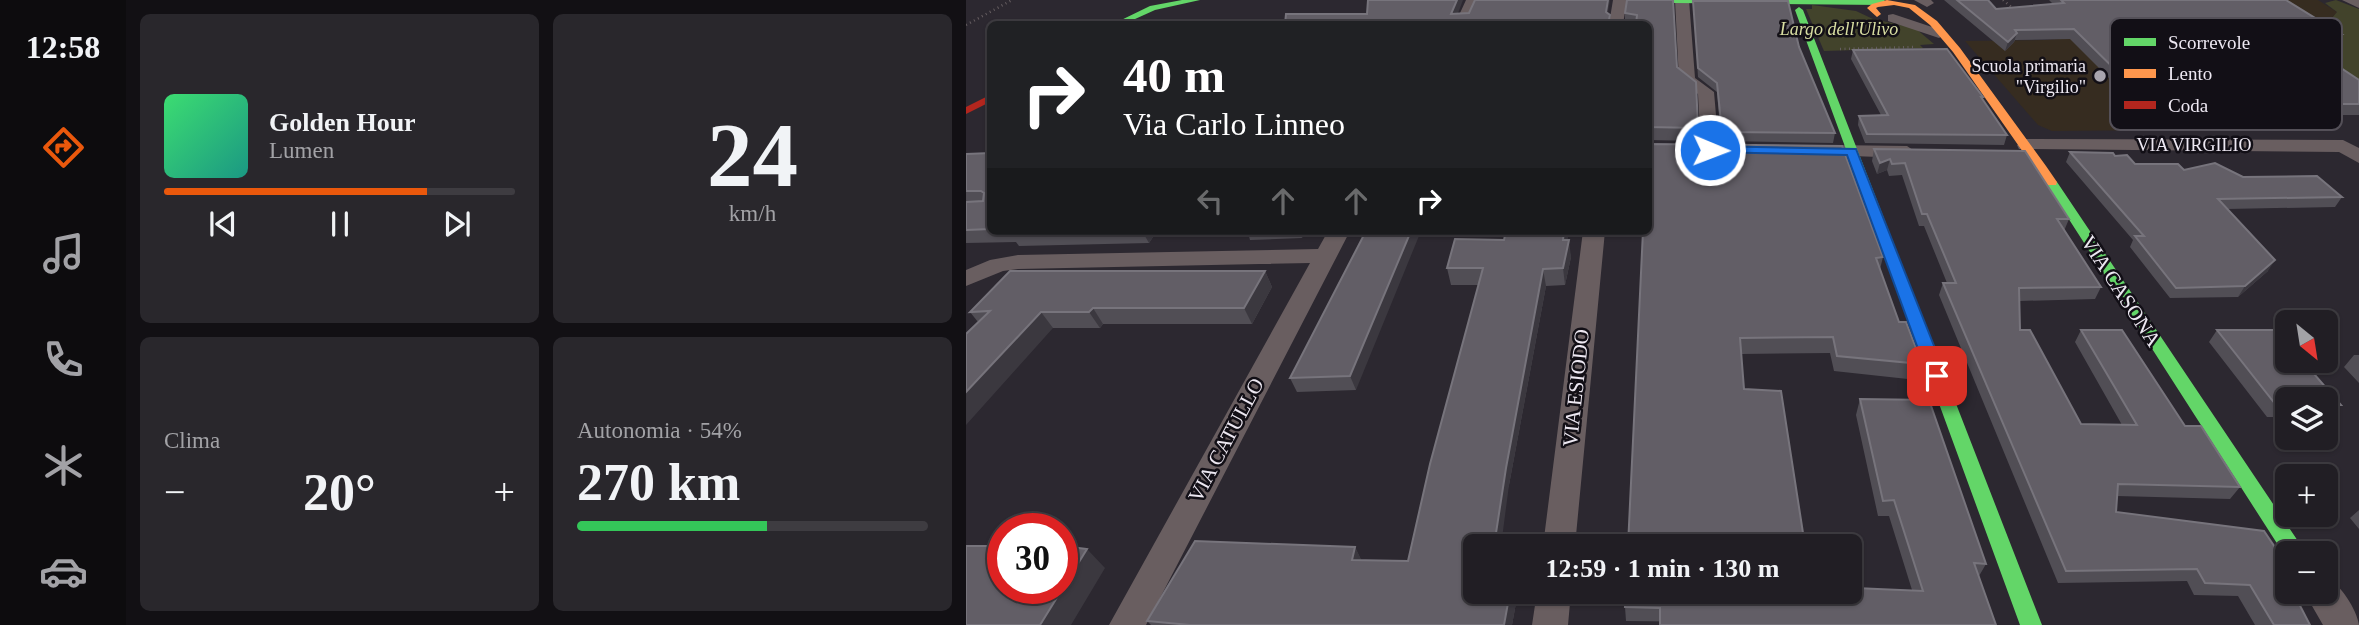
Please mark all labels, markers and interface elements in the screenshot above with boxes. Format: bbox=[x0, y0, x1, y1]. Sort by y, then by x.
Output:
legend bbox=[2110, 18, 2342, 130]
park label: Largo dell'Ulivo bbox=[1779, 19, 1898, 39]
text: 12:58 bbox=[26, 29, 100, 65]
text: Scorrevole bbox=[2168, 32, 2250, 53]
text: 40 m bbox=[1123, 48, 1225, 103]
icon: right bbox=[1008, 49, 1099, 140]
place label: Scuola primaria "Virgilio" bbox=[1972, 56, 2086, 97]
text: Lento bbox=[2168, 63, 2212, 84]
marker: Scuola primaria "Virgilio" bbox=[2092, 68, 2108, 84]
text: Coda bbox=[2168, 95, 2209, 116]
text: 24 bbox=[707, 105, 798, 206]
text: Via Carlo Linneo bbox=[1123, 106, 1345, 142]
text: Golden Hour bbox=[269, 108, 416, 137]
position arrow bbox=[1673, 113, 1747, 187]
icon: directions bbox=[39, 123, 88, 172]
street label: VIA VIRGILIO bbox=[2136, 135, 2252, 155]
text: Lumen bbox=[269, 138, 334, 163]
icon: left bbox=[1191, 182, 1229, 220]
icon: ahead bbox=[1264, 182, 1302, 220]
icon: ahead bbox=[1337, 182, 1375, 220]
icon: right bbox=[1410, 182, 1448, 220]
text: km/h bbox=[729, 201, 776, 226]
icon: previous bbox=[204, 205, 242, 243]
icon: pause bbox=[321, 205, 359, 243]
icon: next bbox=[438, 205, 476, 243]
icon: music bbox=[39, 229, 88, 278]
street label: VIA CASONA bbox=[2076, 231, 2166, 352]
north arrow bbox=[2275, 310, 2338, 373]
map controls bbox=[2275, 310, 2338, 604]
street label: VIA ESIODO bbox=[1558, 328, 1594, 448]
icon: phone bbox=[39, 335, 88, 384]
pin bbox=[1907, 346, 1967, 406]
icon: arrive bbox=[1918, 357, 1956, 395]
street label: VIA CATULLO bbox=[1183, 374, 1269, 506]
button: layers bbox=[2275, 387, 2338, 450]
text: Autonomia · 54% bbox=[577, 418, 742, 443]
text: Clima bbox=[164, 428, 220, 453]
icon: climate bbox=[39, 441, 88, 490]
text: 270 km bbox=[577, 454, 740, 511]
text: 20° bbox=[303, 464, 376, 521]
button: + bbox=[2275, 464, 2338, 527]
text: − bbox=[164, 471, 185, 513]
text: + bbox=[494, 471, 515, 513]
speed limit sign: 30 bbox=[987, 513, 1078, 604]
button: − bbox=[2275, 541, 2338, 604]
icon: car bbox=[39, 547, 88, 596]
text: 12:59 · 1 min · 130 m bbox=[1546, 554, 1780, 583]

